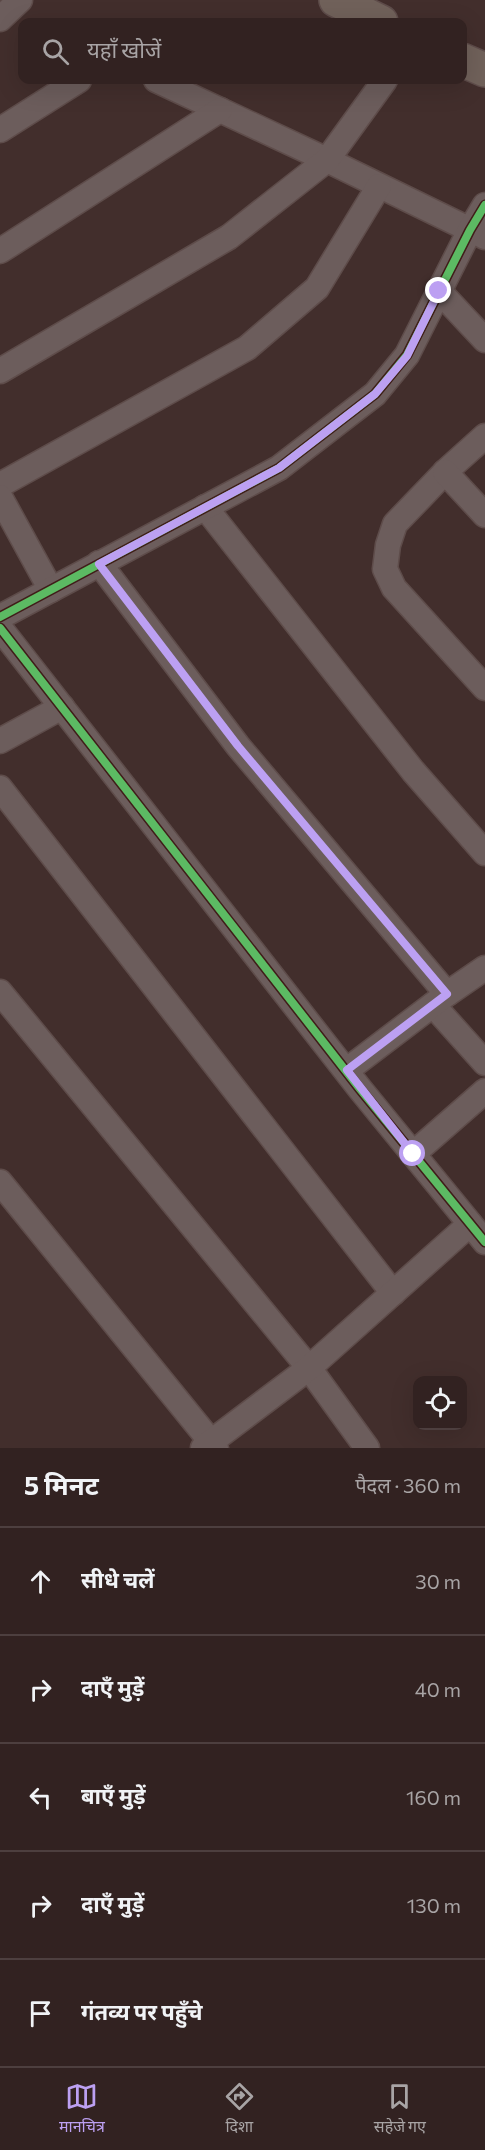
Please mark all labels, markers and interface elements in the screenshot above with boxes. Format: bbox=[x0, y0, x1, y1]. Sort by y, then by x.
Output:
search box bbox=[18, 18, 467, 84]
icon: search bbox=[39, 35, 72, 68]
text: यहाँ खोजें bbox=[87, 36, 161, 63]
route end bbox=[425, 277, 451, 303]
route start bbox=[399, 1140, 425, 1166]
map controls bbox=[413, 1376, 467, 1430]
button: locate bbox=[413, 1376, 467, 1430]
text: 5 मिनट bbox=[24, 1469, 99, 1500]
text: पैदल · 360 m bbox=[355, 1473, 461, 1497]
icon: ahead bbox=[24, 1565, 57, 1598]
text: सीधे चलें bbox=[81, 1566, 155, 1593]
text: 30 m bbox=[415, 1569, 461, 1593]
icon: right bbox=[24, 1673, 57, 1706]
text: दाएँ मुड़ें bbox=[81, 1674, 144, 1701]
text: 40 m bbox=[415, 1677, 461, 1701]
icon: left bbox=[24, 1781, 57, 1814]
text: बाएँ मुड़ें bbox=[81, 1782, 146, 1809]
text: 160 m bbox=[406, 1785, 461, 1809]
icon: right bbox=[24, 1889, 57, 1922]
text: दाएँ मुड़ें bbox=[81, 1890, 144, 1917]
text: 130 m bbox=[407, 1893, 461, 1917]
icon: arrive bbox=[24, 1997, 57, 2030]
text: गंतव्य पर पहुँचे bbox=[81, 1998, 203, 2025]
tab: मानचित्र bbox=[59, 2080, 105, 2139]
tab: दिशा bbox=[223, 2080, 256, 2139]
tab: सहेजे गए bbox=[374, 2080, 426, 2139]

